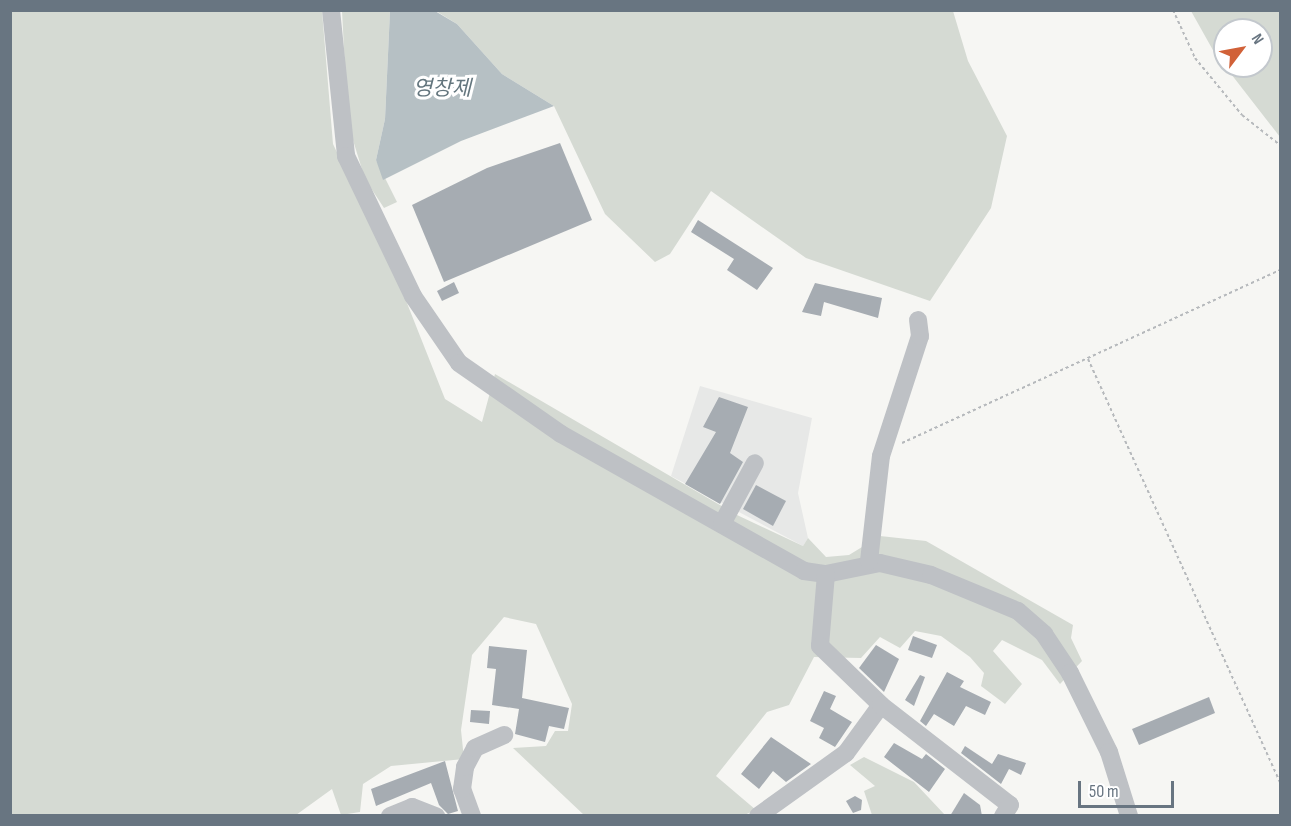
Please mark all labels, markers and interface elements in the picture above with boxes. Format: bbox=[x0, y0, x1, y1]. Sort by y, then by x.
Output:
north arrow bbox=[1213, 18, 1273, 78]
text: N bbox=[1247, 31, 1267, 48]
water label: 영창제 bbox=[413, 76, 471, 102]
scale bar bbox=[1081, 769, 1177, 807]
text: 50 m bbox=[1089, 781, 1119, 802]

